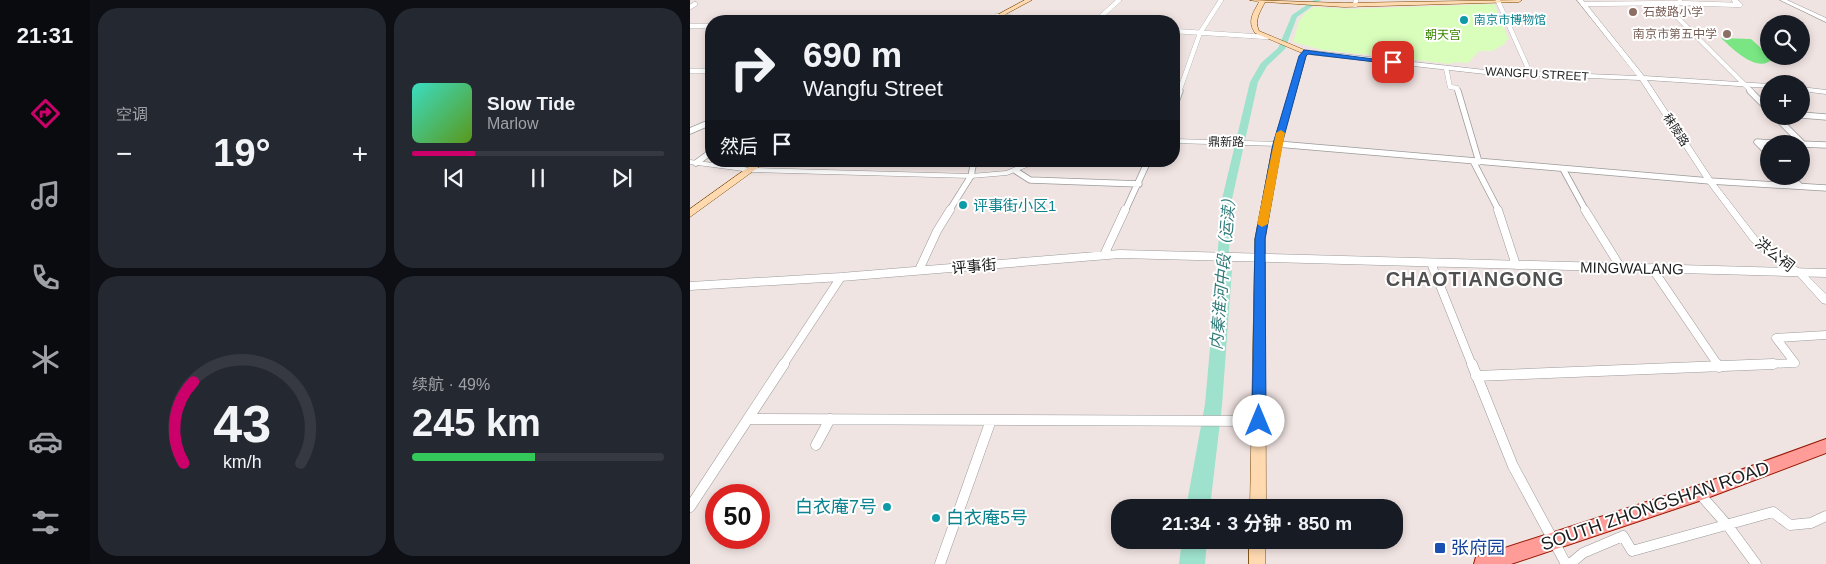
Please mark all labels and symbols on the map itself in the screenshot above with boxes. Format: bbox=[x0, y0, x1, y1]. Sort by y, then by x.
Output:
place label: 石鼓路小学 bbox=[1643, 5, 1703, 19]
marker: 石鼓路小学 bbox=[1627, 6, 1639, 18]
place label: 南京市博物馆 bbox=[1474, 13, 1546, 27]
marker: 南京市博物馆 bbox=[1458, 14, 1470, 26]
place label: 南京市第五中学 bbox=[1633, 27, 1717, 41]
park label: 朝天宫 bbox=[1425, 28, 1461, 42]
marker: 南京市第五中学 bbox=[1721, 28, 1733, 40]
pin bbox=[1372, 41, 1414, 83]
street label: WANGFU STREET bbox=[1485, 64, 1590, 84]
street label: 秣陵路 bbox=[1660, 111, 1692, 149]
street label: 鼎新路 bbox=[1208, 135, 1244, 149]
water label: 内秦淮河中段（运渎） bbox=[1208, 190, 1238, 350]
place label: 评事街小区1 bbox=[973, 197, 1056, 214]
marker: 评事街小区1 bbox=[957, 199, 969, 211]
street label: 洪公祠 bbox=[1752, 233, 1798, 275]
street label: 评事街 bbox=[951, 256, 997, 276]
street label: MINGWALANG bbox=[1580, 259, 1684, 277]
district label: CHAOTIANGONG bbox=[1386, 268, 1564, 290]
position arrow bbox=[1232, 394, 1284, 446]
street label: SOUTH ZHONGSHAN ROAD bbox=[1538, 457, 1772, 555]
speed limit sign: 50 bbox=[705, 484, 770, 549]
place label: 白衣庵7号 bbox=[795, 497, 877, 517]
marker: 白衣庵7号 bbox=[881, 501, 893, 513]
place label: 白衣庵5号 bbox=[946, 508, 1028, 528]
marker: 白衣庵5号 bbox=[930, 512, 942, 524]
place label: 张府园 bbox=[1451, 538, 1505, 558]
marker: 张府园 bbox=[1433, 541, 1447, 555]

